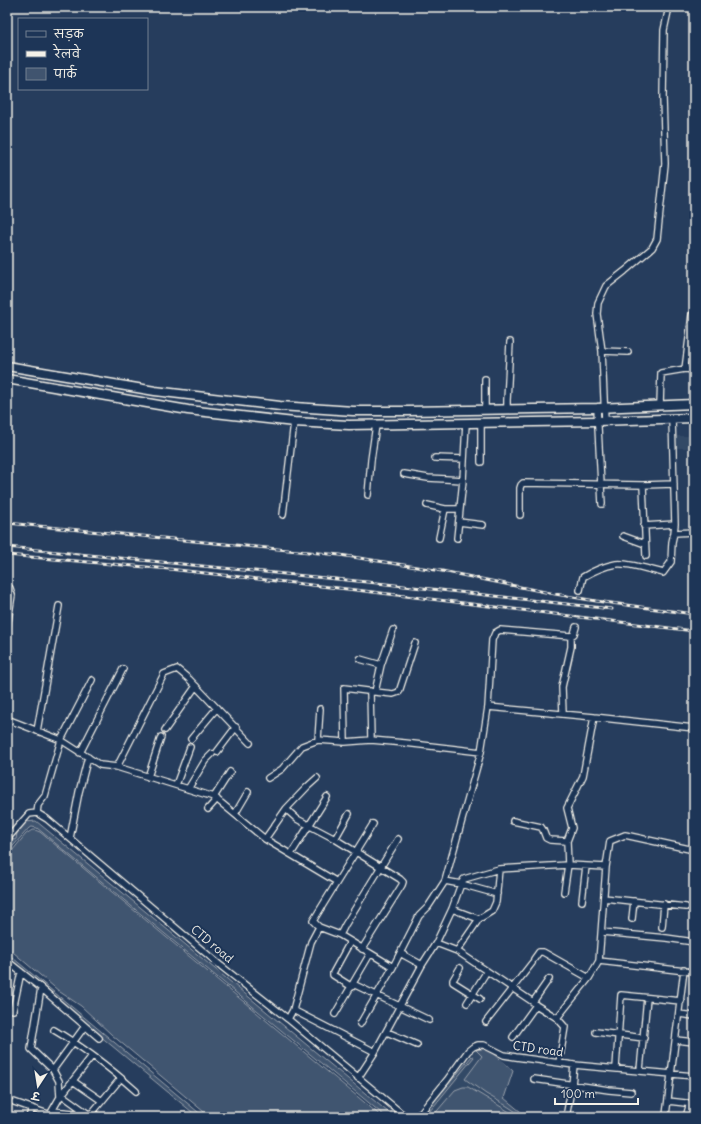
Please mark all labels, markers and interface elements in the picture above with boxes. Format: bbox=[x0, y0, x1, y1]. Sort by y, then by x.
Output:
legend bbox=[18, 18, 148, 90]
text: सड़क bbox=[53, 26, 85, 42]
text: रेलवे bbox=[52, 43, 81, 61]
text: पार्क bbox=[53, 64, 78, 81]
street label: CTD road bbox=[188, 922, 237, 966]
street label: CTD road bbox=[512, 1038, 564, 1059]
north arrow bbox=[18, 1066, 58, 1106]
scale bar bbox=[555, 1080, 638, 1106]
text: 100 m bbox=[561, 1086, 595, 1101]
text: उ bbox=[29, 1088, 42, 1104]

